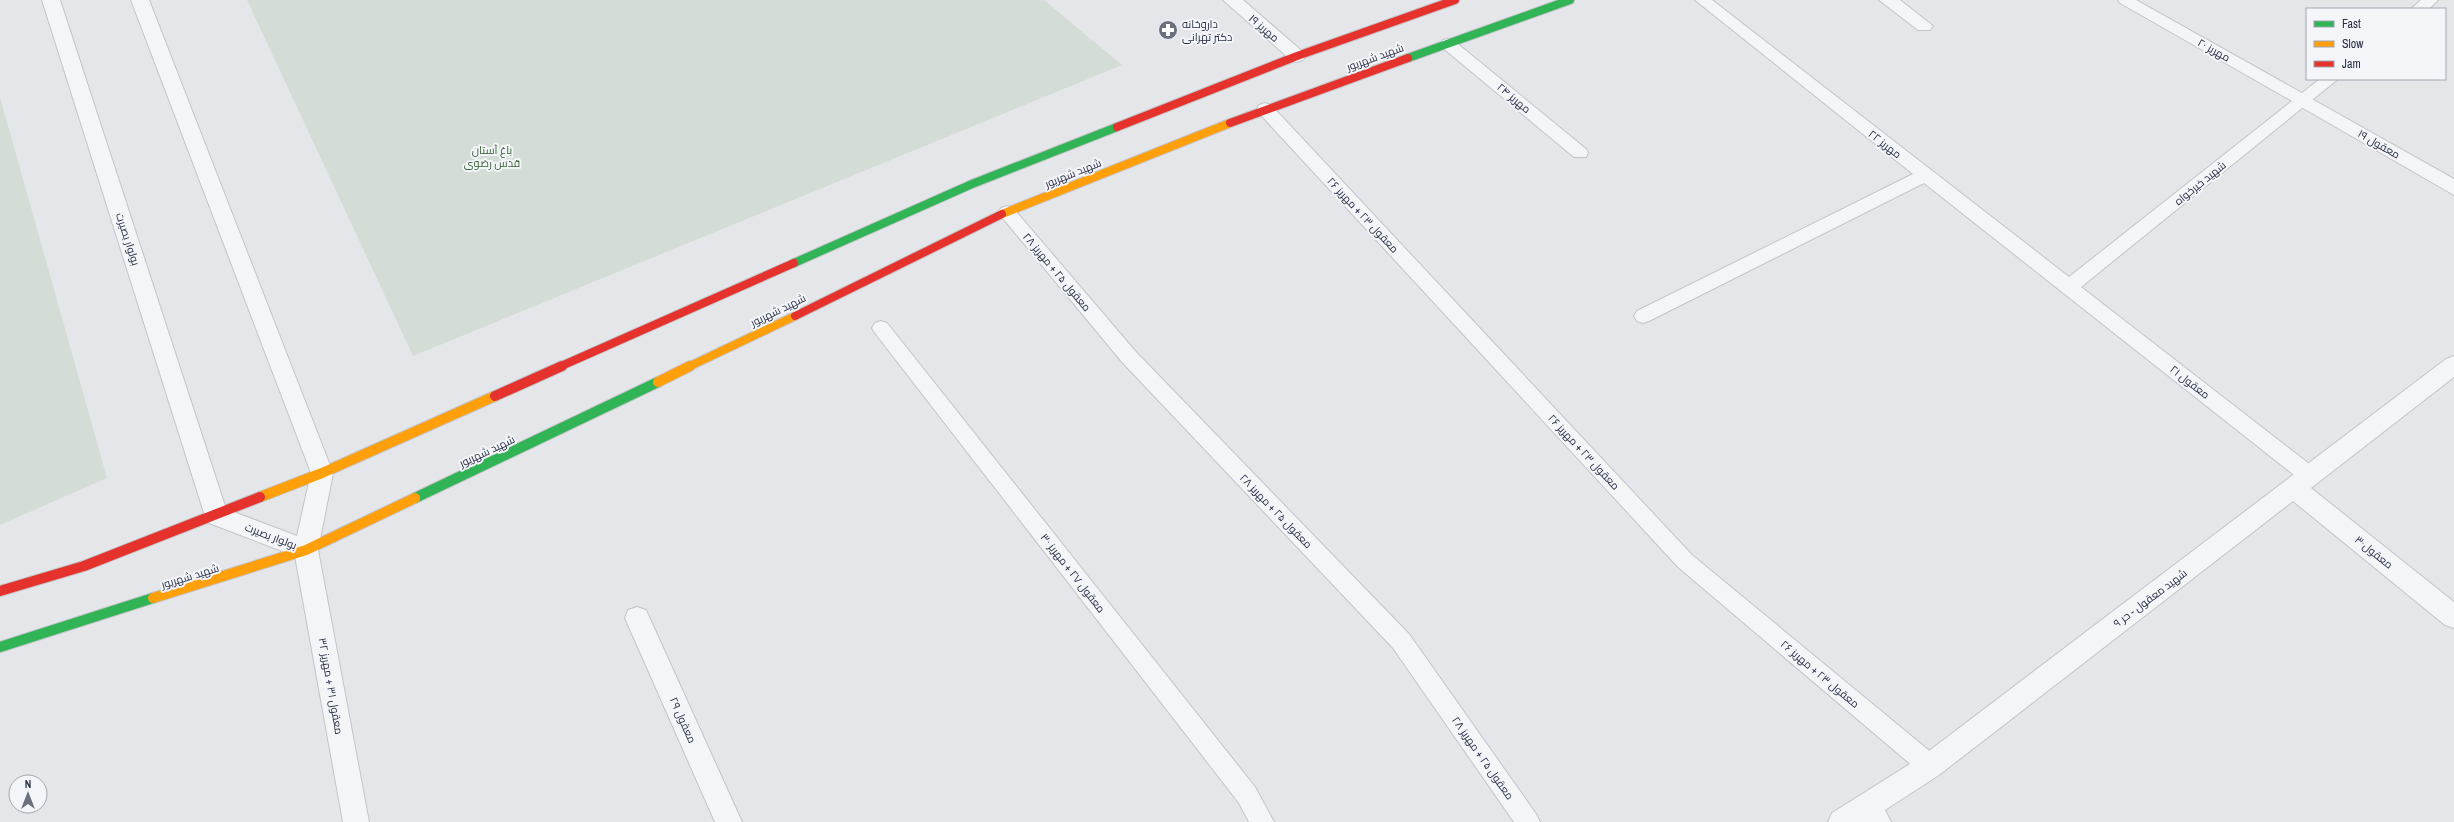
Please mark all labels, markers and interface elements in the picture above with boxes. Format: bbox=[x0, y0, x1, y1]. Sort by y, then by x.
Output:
legend bbox=[2306, 8, 2446, 80]
street label: مهریز ۱۹ bbox=[1246, 11, 1282, 45]
text: Fast bbox=[2342, 16, 2361, 32]
place label: داروخانه دکتر تهرانی bbox=[1182, 17, 1232, 44]
pharmacy icon: داروخانه دکتر تهرانی bbox=[1157, 19, 1179, 41]
street label: مهریز ۲۰ bbox=[2195, 35, 2233, 65]
text: Slow bbox=[2342, 36, 2364, 52]
street label: شهید شهریور bbox=[1344, 40, 1406, 74]
text: Jam bbox=[2342, 56, 2361, 72]
street label: مهریز ۲۴ bbox=[1494, 80, 1534, 116]
street label: معقول ۱۹ bbox=[2355, 126, 2403, 162]
street label: مهریز ۲۲ bbox=[1866, 127, 1904, 161]
park label: باغ آستان قدس رضوی bbox=[464, 143, 520, 170]
street label: شهید شهریور bbox=[1042, 155, 1103, 191]
street label: شهید خیرخواه bbox=[2171, 158, 2229, 208]
street label: معقول ۲۳ + مهریز ۲۶ bbox=[1324, 174, 1402, 256]
street label: بولوار بصیرت bbox=[113, 211, 143, 267]
street label: معقول ۲۵ + مهریز ۲۸ bbox=[1020, 230, 1094, 314]
street label: شهید شهریور bbox=[747, 291, 808, 330]
street label: معقول ۲۱ bbox=[2167, 362, 2213, 402]
street label: معقول ۲۳ + مهریز ۲۶ bbox=[1545, 411, 1623, 493]
street label: شهید شهریور bbox=[456, 432, 517, 470]
street label: معقول ۲۵ + مهریز ۲۸ bbox=[1237, 471, 1315, 551]
street label: بولوار بصیرت bbox=[243, 520, 299, 552]
street label: معقول ۲۷ + مهریز ۳۰ bbox=[1038, 531, 1108, 615]
street label: معقول۳۰ bbox=[2352, 532, 2396, 572]
street label: شهید شهریور bbox=[158, 561, 221, 592]
street label: شهید معقول - حر ۹ bbox=[2110, 566, 2190, 630]
street label: معقول ۳۱ + مهریز ۳۲ bbox=[316, 637, 346, 735]
street label: معقول ۲۳ + مهریز ۲۶ bbox=[1778, 637, 1862, 711]
street label: معقول ۲۹ bbox=[667, 695, 699, 745]
street label: معقول ۲۵ + مهریز ۲۸ bbox=[1449, 714, 1517, 802]
north arrow bbox=[8, 774, 48, 814]
text: N bbox=[25, 777, 31, 791]

